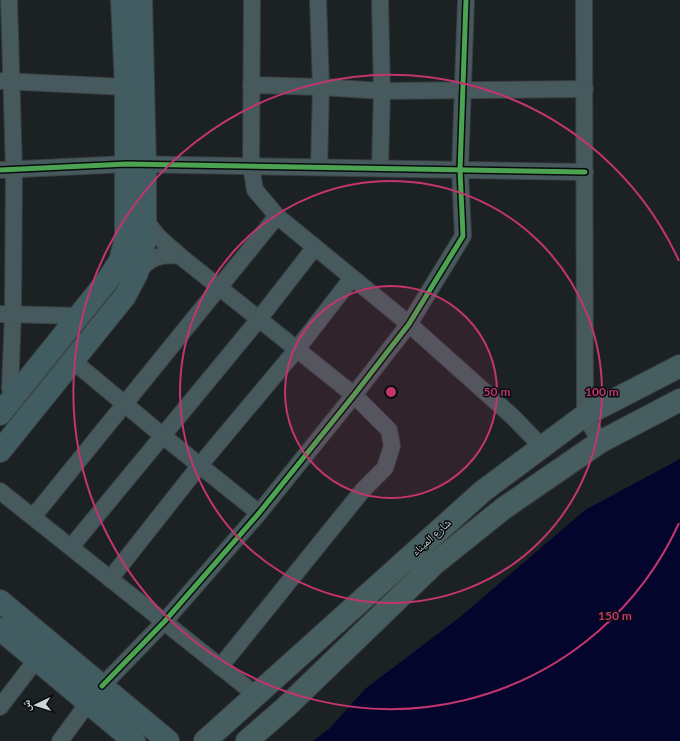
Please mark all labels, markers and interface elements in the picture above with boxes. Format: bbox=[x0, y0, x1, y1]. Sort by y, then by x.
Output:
text: 50 m bbox=[484, 384, 510, 399]
text: 100 m bbox=[585, 384, 619, 399]
centre of rings bbox=[384, 385, 398, 399]
street label: شارع الميناء bbox=[408, 516, 454, 558]
text: 150 m bbox=[598, 608, 632, 623]
north arrow bbox=[16, 685, 56, 725]
text: ش bbox=[19, 699, 34, 712]

